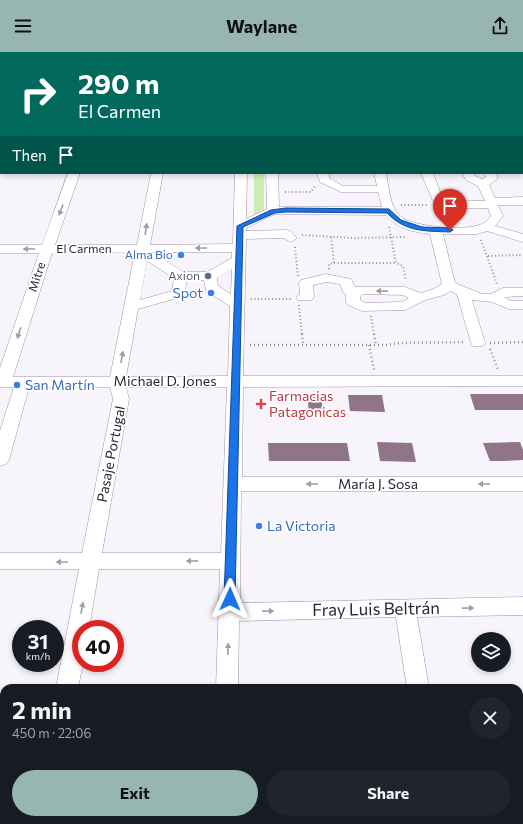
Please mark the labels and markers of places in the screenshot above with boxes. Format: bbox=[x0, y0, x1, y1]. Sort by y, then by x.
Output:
pin bbox=[433, 189, 467, 230]
place label: Alma Bio bbox=[125, 247, 173, 261]
marker: Alma Bio bbox=[176, 250, 186, 260]
place label: Axion bbox=[168, 268, 200, 282]
marker: Axion bbox=[203, 271, 213, 281]
place label: Spot bbox=[173, 284, 203, 301]
marker: Spot bbox=[206, 288, 216, 298]
place label: San Martín bbox=[25, 376, 95, 393]
marker: San Martín bbox=[12, 380, 22, 390]
place label: Farmacias Patagonicas bbox=[269, 387, 346, 420]
marker: Farmacias Patagonicas bbox=[256, 399, 266, 409]
place label: La Victoria bbox=[267, 517, 336, 534]
marker: La Victoria bbox=[254, 521, 264, 531]

